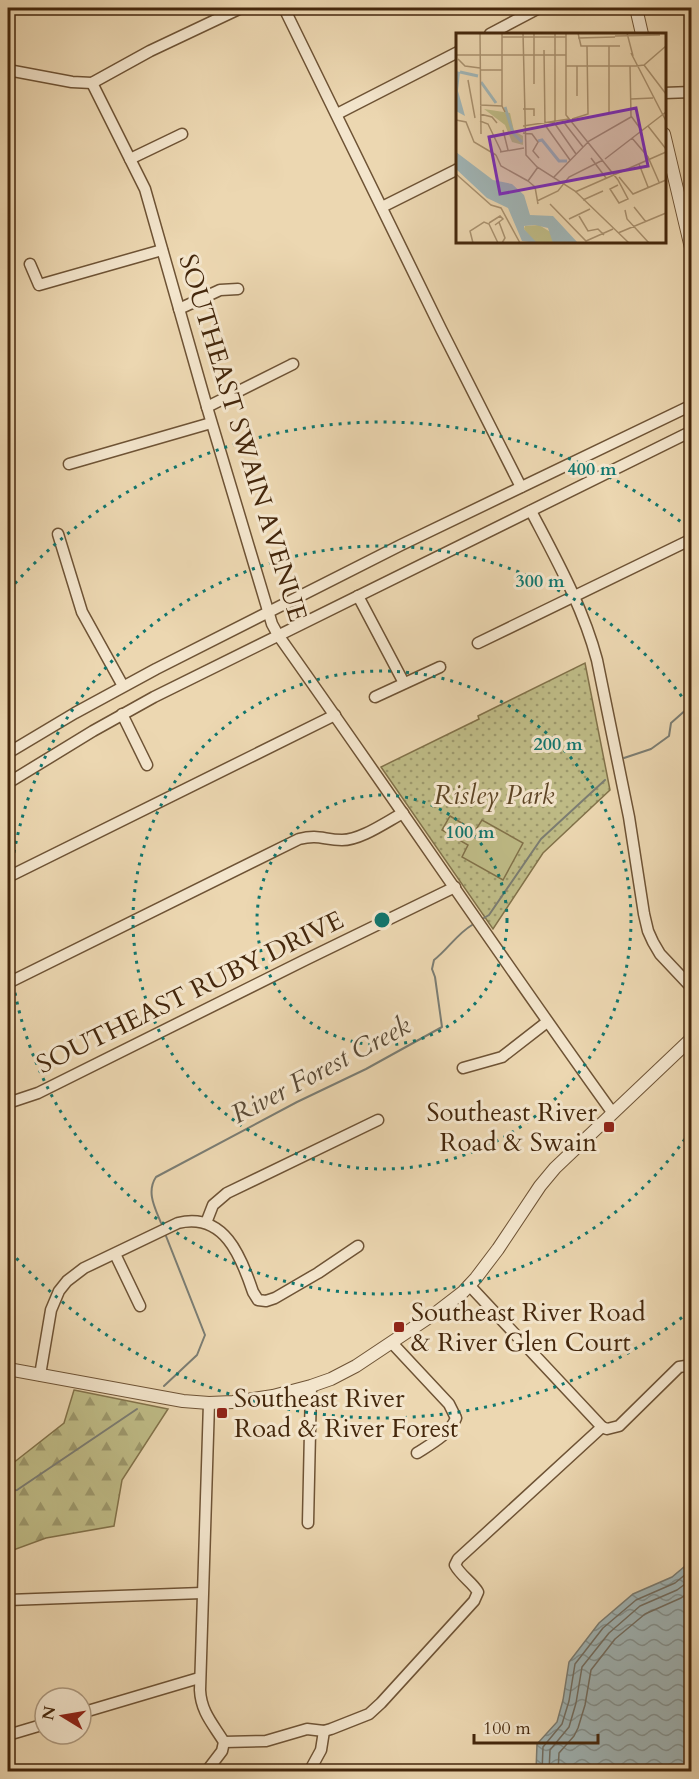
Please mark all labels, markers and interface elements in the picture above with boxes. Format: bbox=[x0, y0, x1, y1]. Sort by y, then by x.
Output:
inset map bbox=[456, 33, 666, 243]
street label: SOUTHEAST SWAIN AVENUE bbox=[170, 250, 316, 626]
text: 400 m bbox=[567, 457, 617, 482]
text: 300 m bbox=[515, 569, 565, 594]
text: 200 m bbox=[533, 732, 583, 757]
park label: Risley Park bbox=[434, 778, 554, 813]
text: 100 m bbox=[445, 820, 495, 845]
street label: SOUTHEAST RUBY DRIVE bbox=[31, 902, 349, 1082]
centre of rings bbox=[372, 910, 392, 930]
water label: River Forest Creek bbox=[225, 1007, 418, 1133]
place label: Southeast River Road & Swain bbox=[426, 1095, 598, 1160]
marker: Southeast River Road & Swain bbox=[602, 1120, 616, 1134]
place label: Southeast River Road & River Glen Court bbox=[411, 1295, 646, 1360]
marker: Southeast River Road & River Glen Court bbox=[392, 1320, 406, 1334]
place label: Southeast River Road & River Forest bbox=[234, 1381, 458, 1446]
marker: Southeast River Road & River Forest bbox=[215, 1406, 229, 1420]
north arrow bbox=[33, 1686, 93, 1746]
text: N bbox=[37, 1704, 61, 1722]
scale bar bbox=[474, 1707, 598, 1745]
text: 100 m bbox=[483, 1716, 531, 1741]

